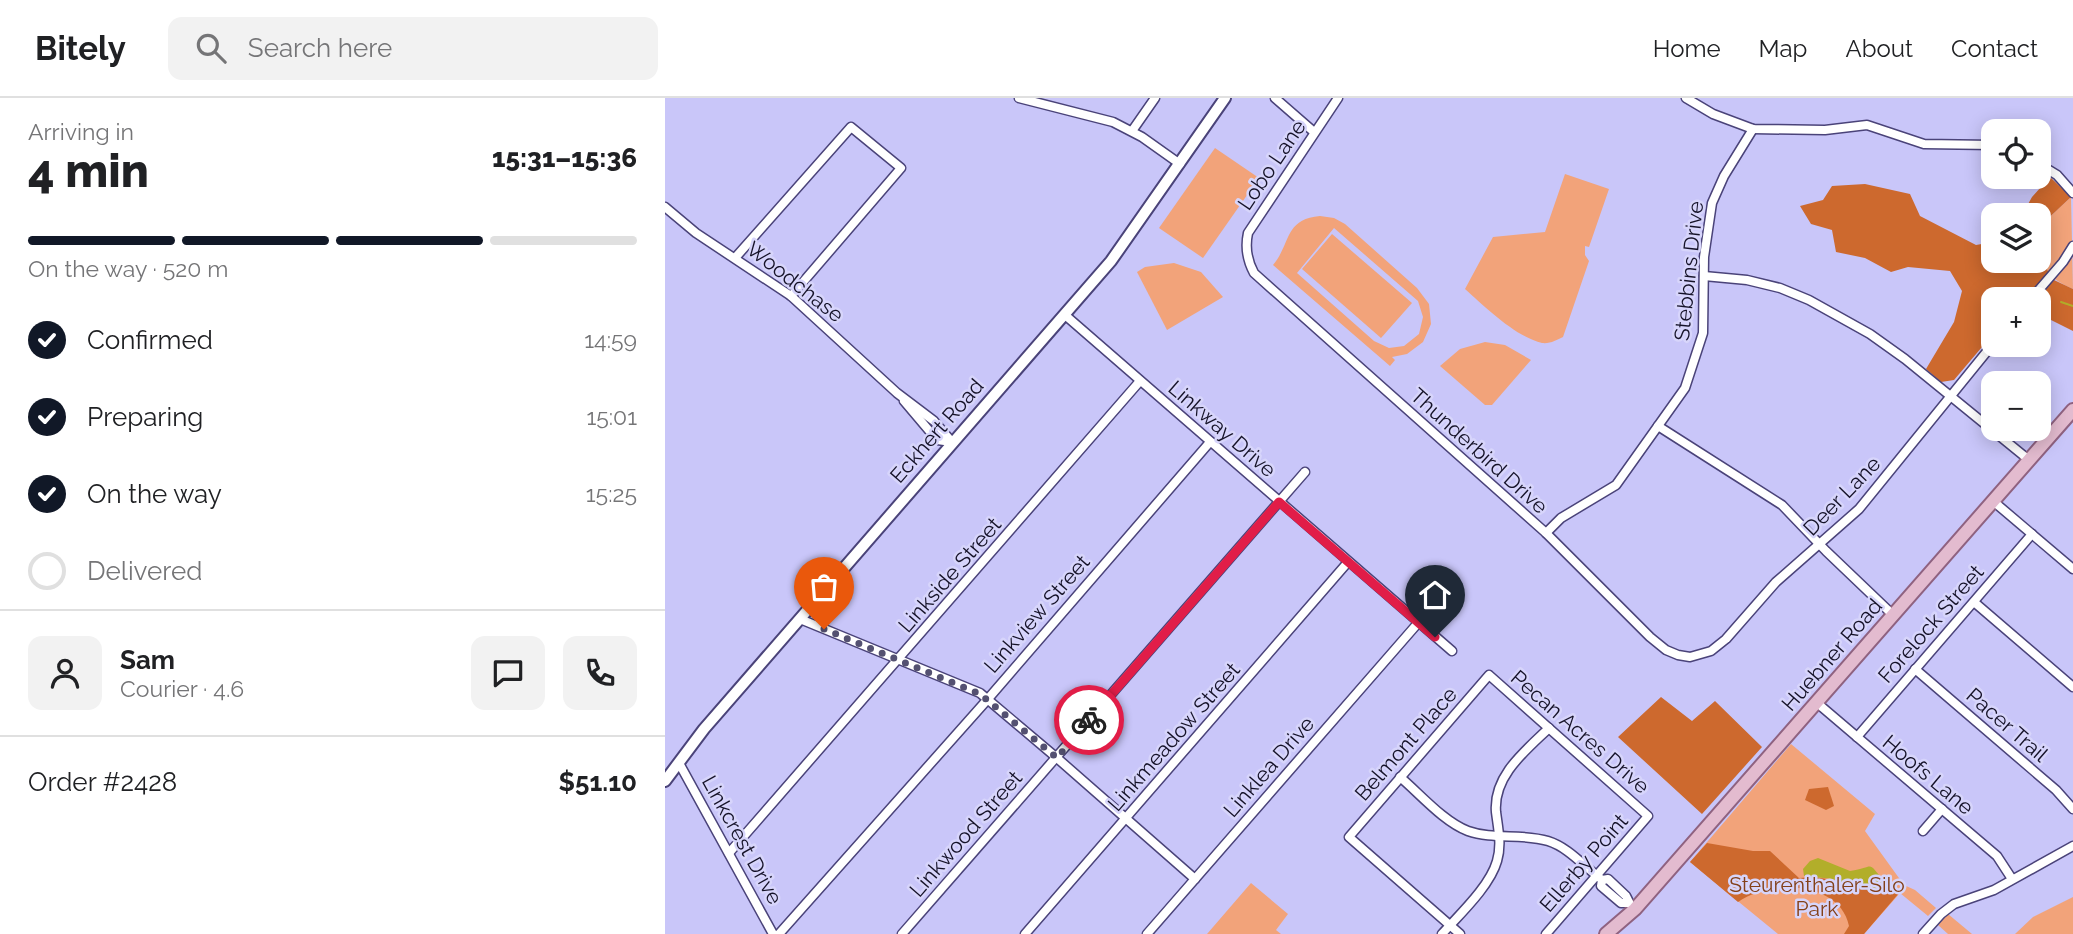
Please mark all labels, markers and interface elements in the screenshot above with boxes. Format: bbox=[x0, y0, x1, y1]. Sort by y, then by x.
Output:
search box bbox=[168, 17, 658, 80]
text: Bitely bbox=[35, 29, 126, 68]
icon: search bbox=[192, 29, 230, 67]
text: Search here bbox=[248, 33, 392, 63]
text: Home bbox=[1653, 34, 1721, 63]
text: Map bbox=[1759, 34, 1807, 63]
text: About bbox=[1845, 34, 1913, 63]
text: Contact bbox=[1951, 34, 2038, 63]
street label: Lobo Lane bbox=[1232, 115, 1311, 215]
text: Arriving in bbox=[28, 118, 134, 145]
map controls bbox=[1981, 119, 2051, 441]
button: locate bbox=[1981, 119, 2051, 189]
text: 15:31–15:36 bbox=[492, 143, 637, 173]
text: 4 min bbox=[28, 144, 149, 198]
street label: Stebbins Drive bbox=[1669, 200, 1708, 342]
button: layers bbox=[1981, 203, 2051, 273]
street label: Woodchase bbox=[742, 236, 849, 327]
text: On the way · 520 m bbox=[28, 255, 228, 282]
button: + bbox=[1981, 287, 2051, 357]
icon: check bbox=[28, 321, 66, 359]
text: Confirmed bbox=[87, 325, 213, 355]
text: 14:59 bbox=[584, 326, 637, 353]
button: − bbox=[1981, 371, 2051, 441]
street label: Eckhert Road bbox=[885, 373, 989, 488]
street label: Linkway Drive bbox=[1163, 375, 1281, 482]
street label: Thunderbird Drive bbox=[1406, 383, 1553, 519]
icon: check bbox=[28, 398, 66, 436]
text: Preparing bbox=[87, 402, 203, 432]
text: 15:01 bbox=[586, 403, 637, 430]
street label: Deer Lane bbox=[1798, 451, 1885, 540]
icon: check bbox=[28, 475, 66, 513]
text: On the way bbox=[87, 479, 222, 509]
text: 15:25 bbox=[586, 480, 637, 507]
street label: Linkside Street bbox=[893, 512, 1006, 637]
street label: Linkview Street bbox=[979, 550, 1095, 678]
text: Delivered bbox=[87, 556, 202, 586]
pin bbox=[794, 557, 854, 629]
street label: Forelock Street bbox=[1873, 560, 1989, 688]
pin bbox=[1405, 565, 1465, 637]
icon: bag bbox=[805, 568, 843, 606]
icon: home bbox=[1416, 576, 1454, 614]
street label: Huebner Road bbox=[1776, 593, 1887, 716]
button: person bbox=[28, 636, 102, 710]
button: chat bbox=[471, 636, 545, 710]
button: phone bbox=[563, 636, 637, 710]
text: Sam bbox=[120, 645, 175, 675]
street label: Linkmeadow Street bbox=[1102, 657, 1245, 816]
street label: Pecan Acres Drive bbox=[1506, 665, 1655, 799]
text: Courier · 4.6 bbox=[120, 675, 244, 702]
street label: Belmont Place bbox=[1350, 682, 1462, 806]
street label: Pacer Trail bbox=[1961, 682, 2053, 767]
courier bbox=[1054, 685, 1124, 755]
icon: bike bbox=[1070, 701, 1108, 739]
street label: Linklea Drive bbox=[1218, 711, 1319, 822]
street label: Hoofs Lane bbox=[1878, 729, 1979, 820]
street label: Linkwood Street bbox=[904, 766, 1027, 902]
text: Order #2428 bbox=[28, 767, 177, 797]
text: $51.10 bbox=[559, 767, 637, 797]
street label: Linkcrest Drive bbox=[697, 771, 788, 908]
street label: Ellerby Point bbox=[1534, 809, 1633, 917]
park label: Steurenthaler-Silo Park bbox=[1729, 872, 1905, 921]

